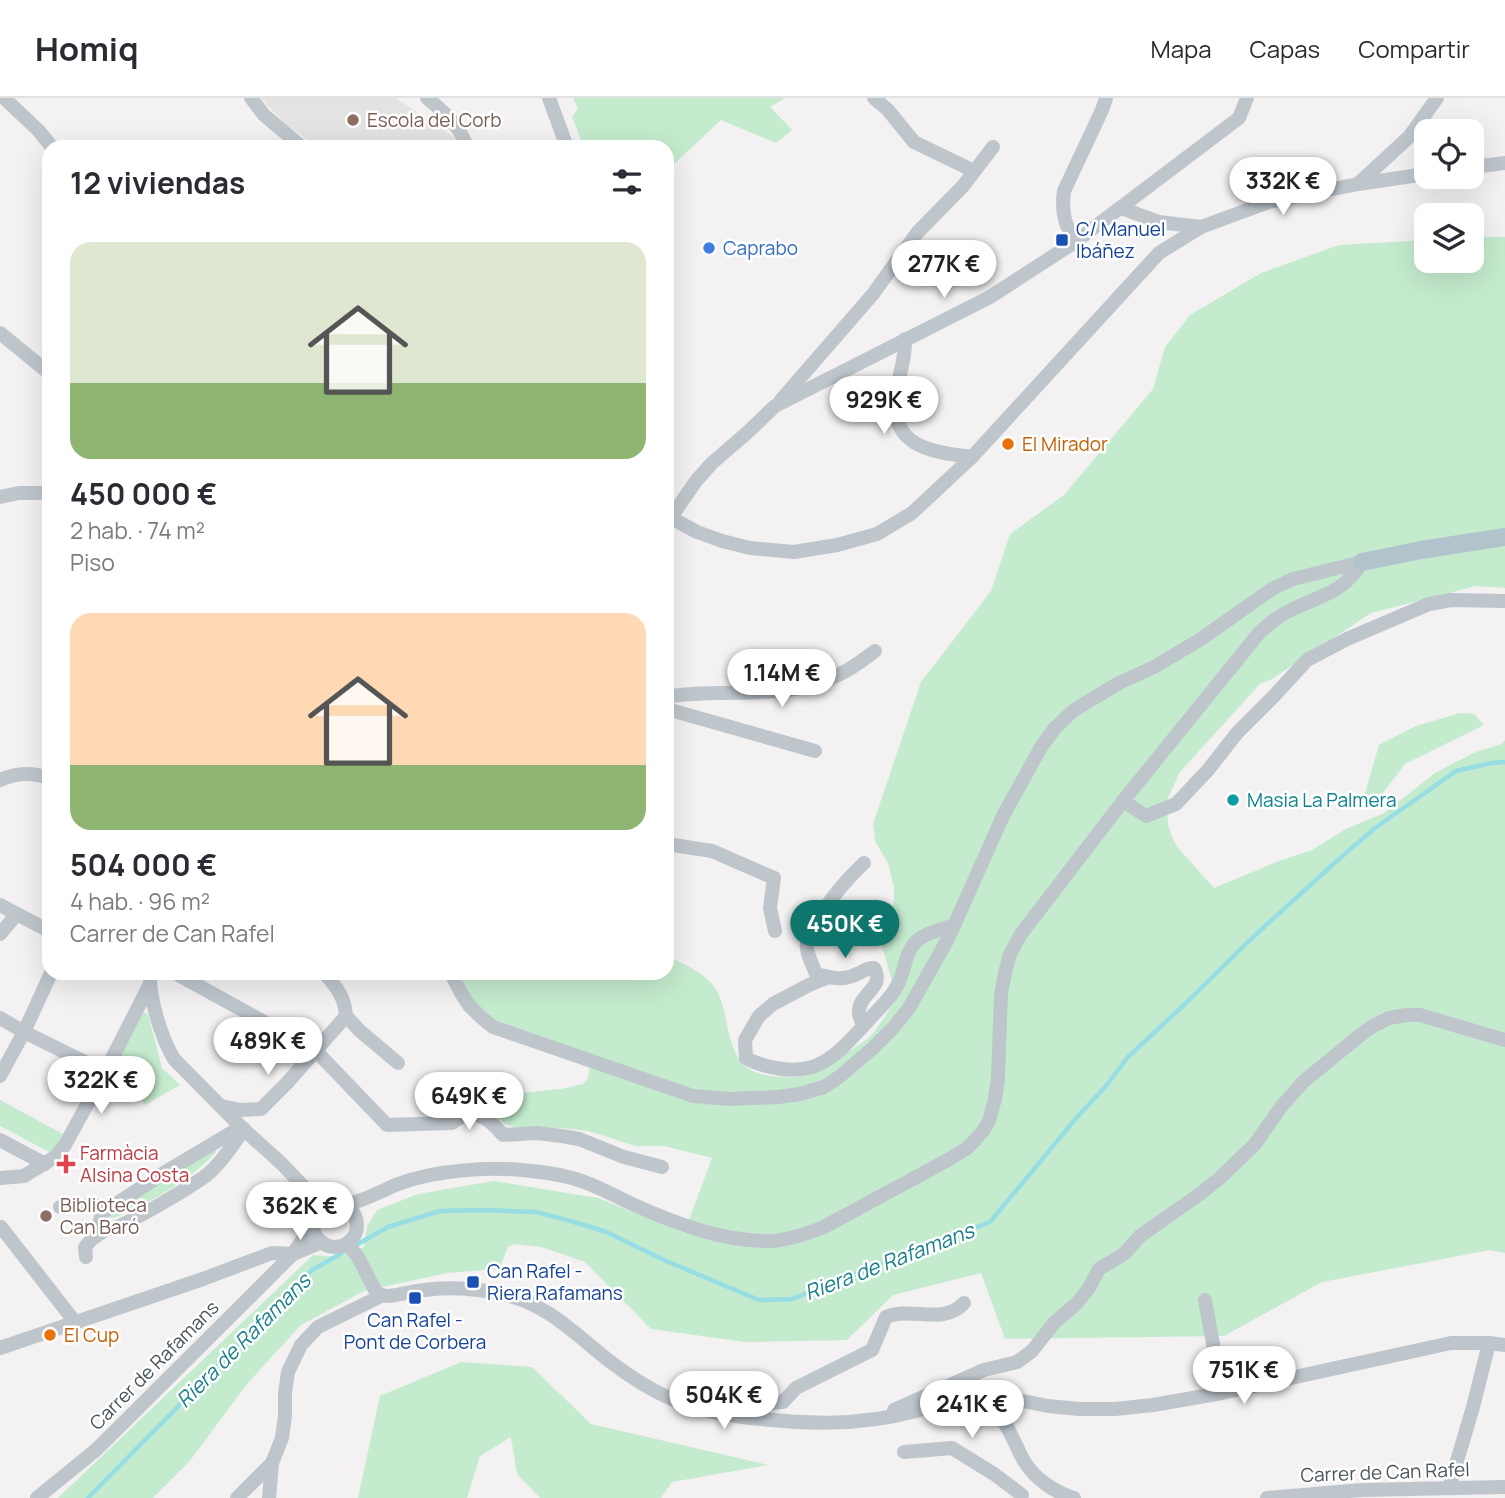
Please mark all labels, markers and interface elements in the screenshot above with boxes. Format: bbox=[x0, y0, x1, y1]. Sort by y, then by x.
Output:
text: Homiq bbox=[35, 26, 139, 71]
text: Mapa bbox=[1151, 32, 1212, 65]
text: Capas bbox=[1250, 32, 1320, 65]
text: Compartir bbox=[1358, 32, 1470, 65]
place label: Escola del Corb bbox=[367, 107, 502, 133]
marker: Escola del Corb bbox=[345, 112, 361, 128]
map controls bbox=[1414, 119, 1484, 273]
button: locate bbox=[1414, 119, 1484, 189]
pin: 332K € bbox=[1226, 158, 1340, 217]
text: 12 viviendas bbox=[70, 162, 245, 203]
icon: filters bbox=[608, 163, 646, 201]
text: 332K € bbox=[1245, 164, 1321, 196]
button: layers bbox=[1414, 203, 1484, 273]
place label: C/ Manuel Ibáñez bbox=[1076, 216, 1165, 264]
marker: C/ Manuel Ibáñez bbox=[1054, 232, 1070, 248]
place label: Caprabo bbox=[723, 235, 798, 261]
marker: Caprabo bbox=[701, 240, 717, 256]
pin: 277K € bbox=[887, 240, 1001, 300]
text: 277K € bbox=[907, 247, 981, 279]
icon: home bbox=[295, 287, 421, 413]
pin: 929K € bbox=[827, 376, 941, 436]
text: 929K € bbox=[845, 383, 923, 415]
place label: El Mirador bbox=[1022, 431, 1108, 457]
marker: El Mirador bbox=[1000, 436, 1016, 452]
text: 450 000 € bbox=[70, 473, 217, 514]
text: 2 hab. · 74 m² bbox=[70, 514, 205, 546]
text: Piso bbox=[70, 546, 115, 578]
pin: 1.14M € bbox=[717, 650, 847, 709]
text: 1.14M € bbox=[743, 656, 821, 688]
icon: home bbox=[295, 658, 421, 784]
place label: Masia La Palmera bbox=[1247, 787, 1397, 813]
marker: Masia La Palmera bbox=[1225, 792, 1241, 808]
text: 504 000 € bbox=[70, 844, 217, 885]
text: 4 hab. · 96 m² bbox=[70, 885, 210, 917]
pin: 450K € bbox=[788, 900, 902, 960]
text: 450K € bbox=[806, 907, 884, 939]
text: Carrer de Can Rafel bbox=[70, 917, 275, 949]
pin: 489K € bbox=[211, 1018, 325, 1077]
text: 489K € bbox=[229, 1024, 307, 1056]
pin: 322K € bbox=[44, 1056, 158, 1116]
text: 322K € bbox=[63, 1063, 139, 1095]
pin: 649K € bbox=[412, 1072, 526, 1132]
text: 649K € bbox=[431, 1079, 507, 1111]
place label: Farmàcia Alsina Costa bbox=[80, 1140, 189, 1188]
marker: Farmàcia Alsina Costa bbox=[58, 1156, 74, 1172]
pin: 362K € bbox=[243, 1182, 357, 1242]
text: 362K € bbox=[262, 1189, 338, 1221]
place label: Biblioteca Can Baró bbox=[60, 1192, 147, 1240]
marker: Biblioteca Can Baró bbox=[38, 1208, 54, 1224]
water label: Riera de Rafamans bbox=[800, 1215, 979, 1306]
place label: Can Rafel - Riera Rafamans bbox=[487, 1258, 623, 1306]
water label: Riera de Rafamans bbox=[170, 1265, 318, 1413]
marker: Can Rafel - Riera Rafamans bbox=[465, 1274, 481, 1290]
marker: Can Rafel - Pont de Corbera bbox=[407, 1290, 423, 1306]
street label: Carrer de Rafamans bbox=[84, 1295, 224, 1435]
place label: Can Rafel - Pont de Corbera bbox=[344, 1307, 486, 1355]
place label: El Cup bbox=[64, 1322, 119, 1348]
marker: El Cup bbox=[42, 1327, 58, 1343]
pin: 751K € bbox=[1187, 1346, 1301, 1406]
text: 751K € bbox=[1209, 1353, 1279, 1385]
pin: 504K € bbox=[667, 1372, 781, 1431]
text: 504K € bbox=[685, 1378, 763, 1410]
pin: 241K € bbox=[915, 1380, 1029, 1440]
text: 241K € bbox=[936, 1387, 1008, 1419]
street label: Carrer de Can Rafel bbox=[1300, 1456, 1470, 1488]

